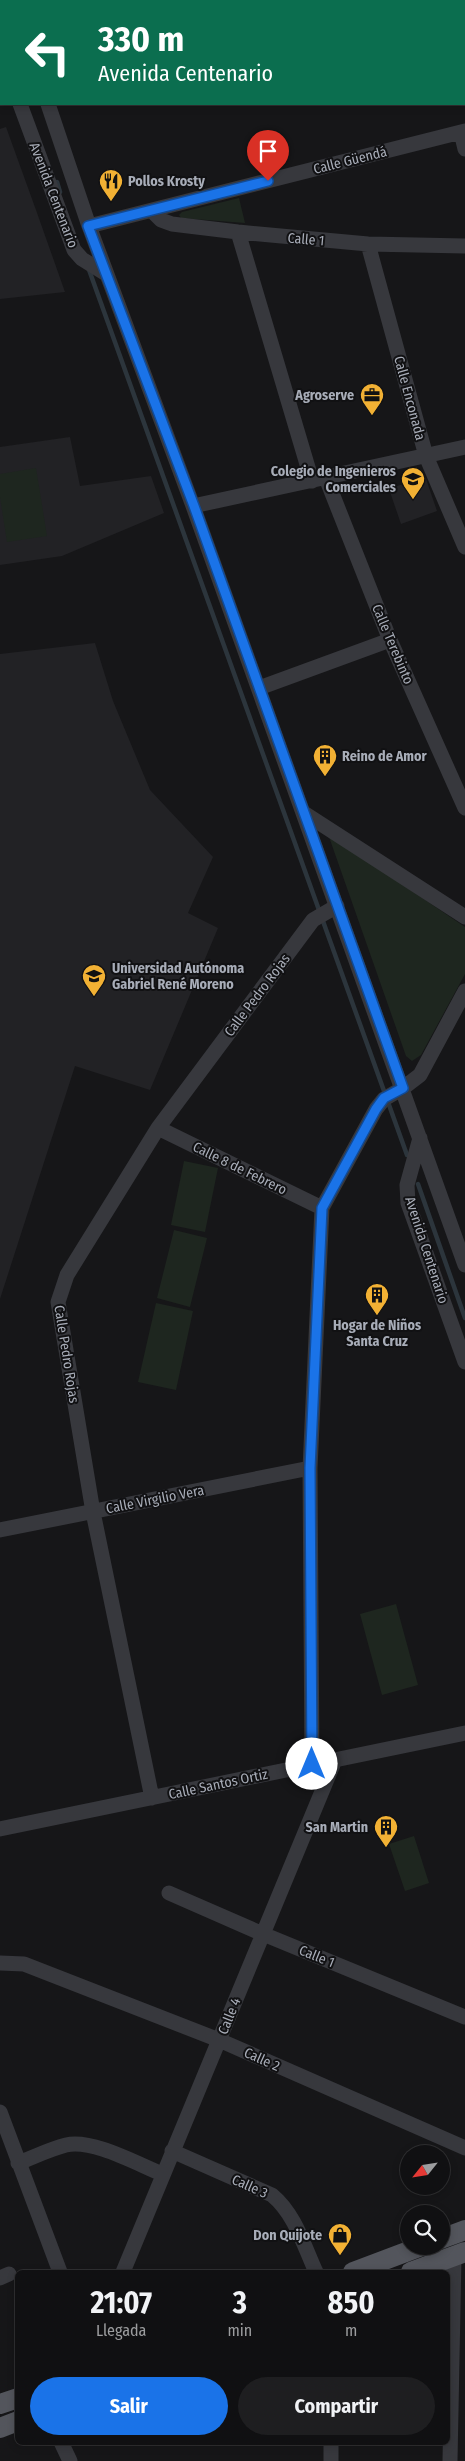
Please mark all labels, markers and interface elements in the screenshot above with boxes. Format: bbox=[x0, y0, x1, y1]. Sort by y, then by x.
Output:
text: 330 m bbox=[98, 18, 184, 60]
icon: left bbox=[15, 20, 80, 85]
text: Avenida Centenario bbox=[98, 60, 273, 87]
pin bbox=[247, 130, 289, 181]
icon: arrive bbox=[254, 137, 282, 165]
street label: Avenida Centenario bbox=[26, 140, 81, 250]
street label: Calle Güendá bbox=[312, 143, 389, 178]
restaurant icon: Pollos Krosty bbox=[98, 168, 124, 202]
place label: Pollos Krosty bbox=[128, 173, 205, 190]
street label: Calle 1 bbox=[287, 229, 325, 250]
street label: Calle Enconada bbox=[390, 354, 429, 442]
office icon: Agroserve bbox=[359, 382, 385, 416]
place label: Agroserve bbox=[294, 387, 354, 404]
place label: Colegio de Ingenieros Comerciales bbox=[271, 463, 396, 496]
school or university icon: Colegio de Ingenieros Comerciales bbox=[400, 466, 426, 500]
street label: Calle Terebinto bbox=[368, 602, 417, 687]
building icon: Reino de Amor bbox=[312, 743, 338, 777]
place label: Reino de Amor bbox=[342, 748, 428, 765]
street label: Calle Pedro Rojas bbox=[221, 951, 294, 1040]
place label: Universidad Autónoma Gabriel René Moreno bbox=[112, 960, 244, 993]
school or university icon: Universidad Autónoma Gabriel René Moreno bbox=[81, 963, 107, 997]
street label: Calle 8 de Febrero bbox=[190, 1138, 290, 1199]
street label: Avenida Centenario bbox=[401, 1195, 452, 1306]
building icon: Hogar de Niños Santa Cruz bbox=[364, 1282, 390, 1316]
street label: Calle Pedro Rojas bbox=[50, 1304, 83, 1404]
place label: Hogar de Niños Santa Cruz bbox=[333, 1317, 421, 1350]
street label: Calle Virgilio Vera bbox=[105, 1482, 206, 1517]
position arrow bbox=[285, 1737, 337, 1789]
street label: Calle Santos Ortiz bbox=[167, 1766, 270, 1803]
building icon: San Martin bbox=[373, 1814, 399, 1848]
place label: San Martin bbox=[305, 1819, 368, 1836]
street label: Calle 1 bbox=[297, 1942, 337, 1971]
street label: Calle 4 bbox=[214, 1995, 245, 2037]
street label: Calle 2 bbox=[241, 2044, 282, 2075]
north arrow bbox=[400, 2145, 450, 2195]
map controls bbox=[400, 2145, 450, 2255]
street label: Calle 3 bbox=[229, 2171, 270, 2202]
button: search bbox=[400, 2205, 450, 2255]
shop icon: Don Quijote bbox=[327, 2222, 353, 2256]
place label: Don Quijote bbox=[253, 2227, 322, 2244]
text: 21:07 bbox=[90, 2285, 152, 2321]
text: 3 bbox=[233, 2285, 247, 2321]
text: 850 bbox=[328, 2285, 375, 2321]
text: Llegada bbox=[96, 2321, 146, 2340]
text: min bbox=[227, 2321, 252, 2340]
text: m bbox=[345, 2321, 357, 2340]
button: Salir bbox=[30, 2377, 228, 2435]
button: Compartir bbox=[238, 2377, 435, 2435]

